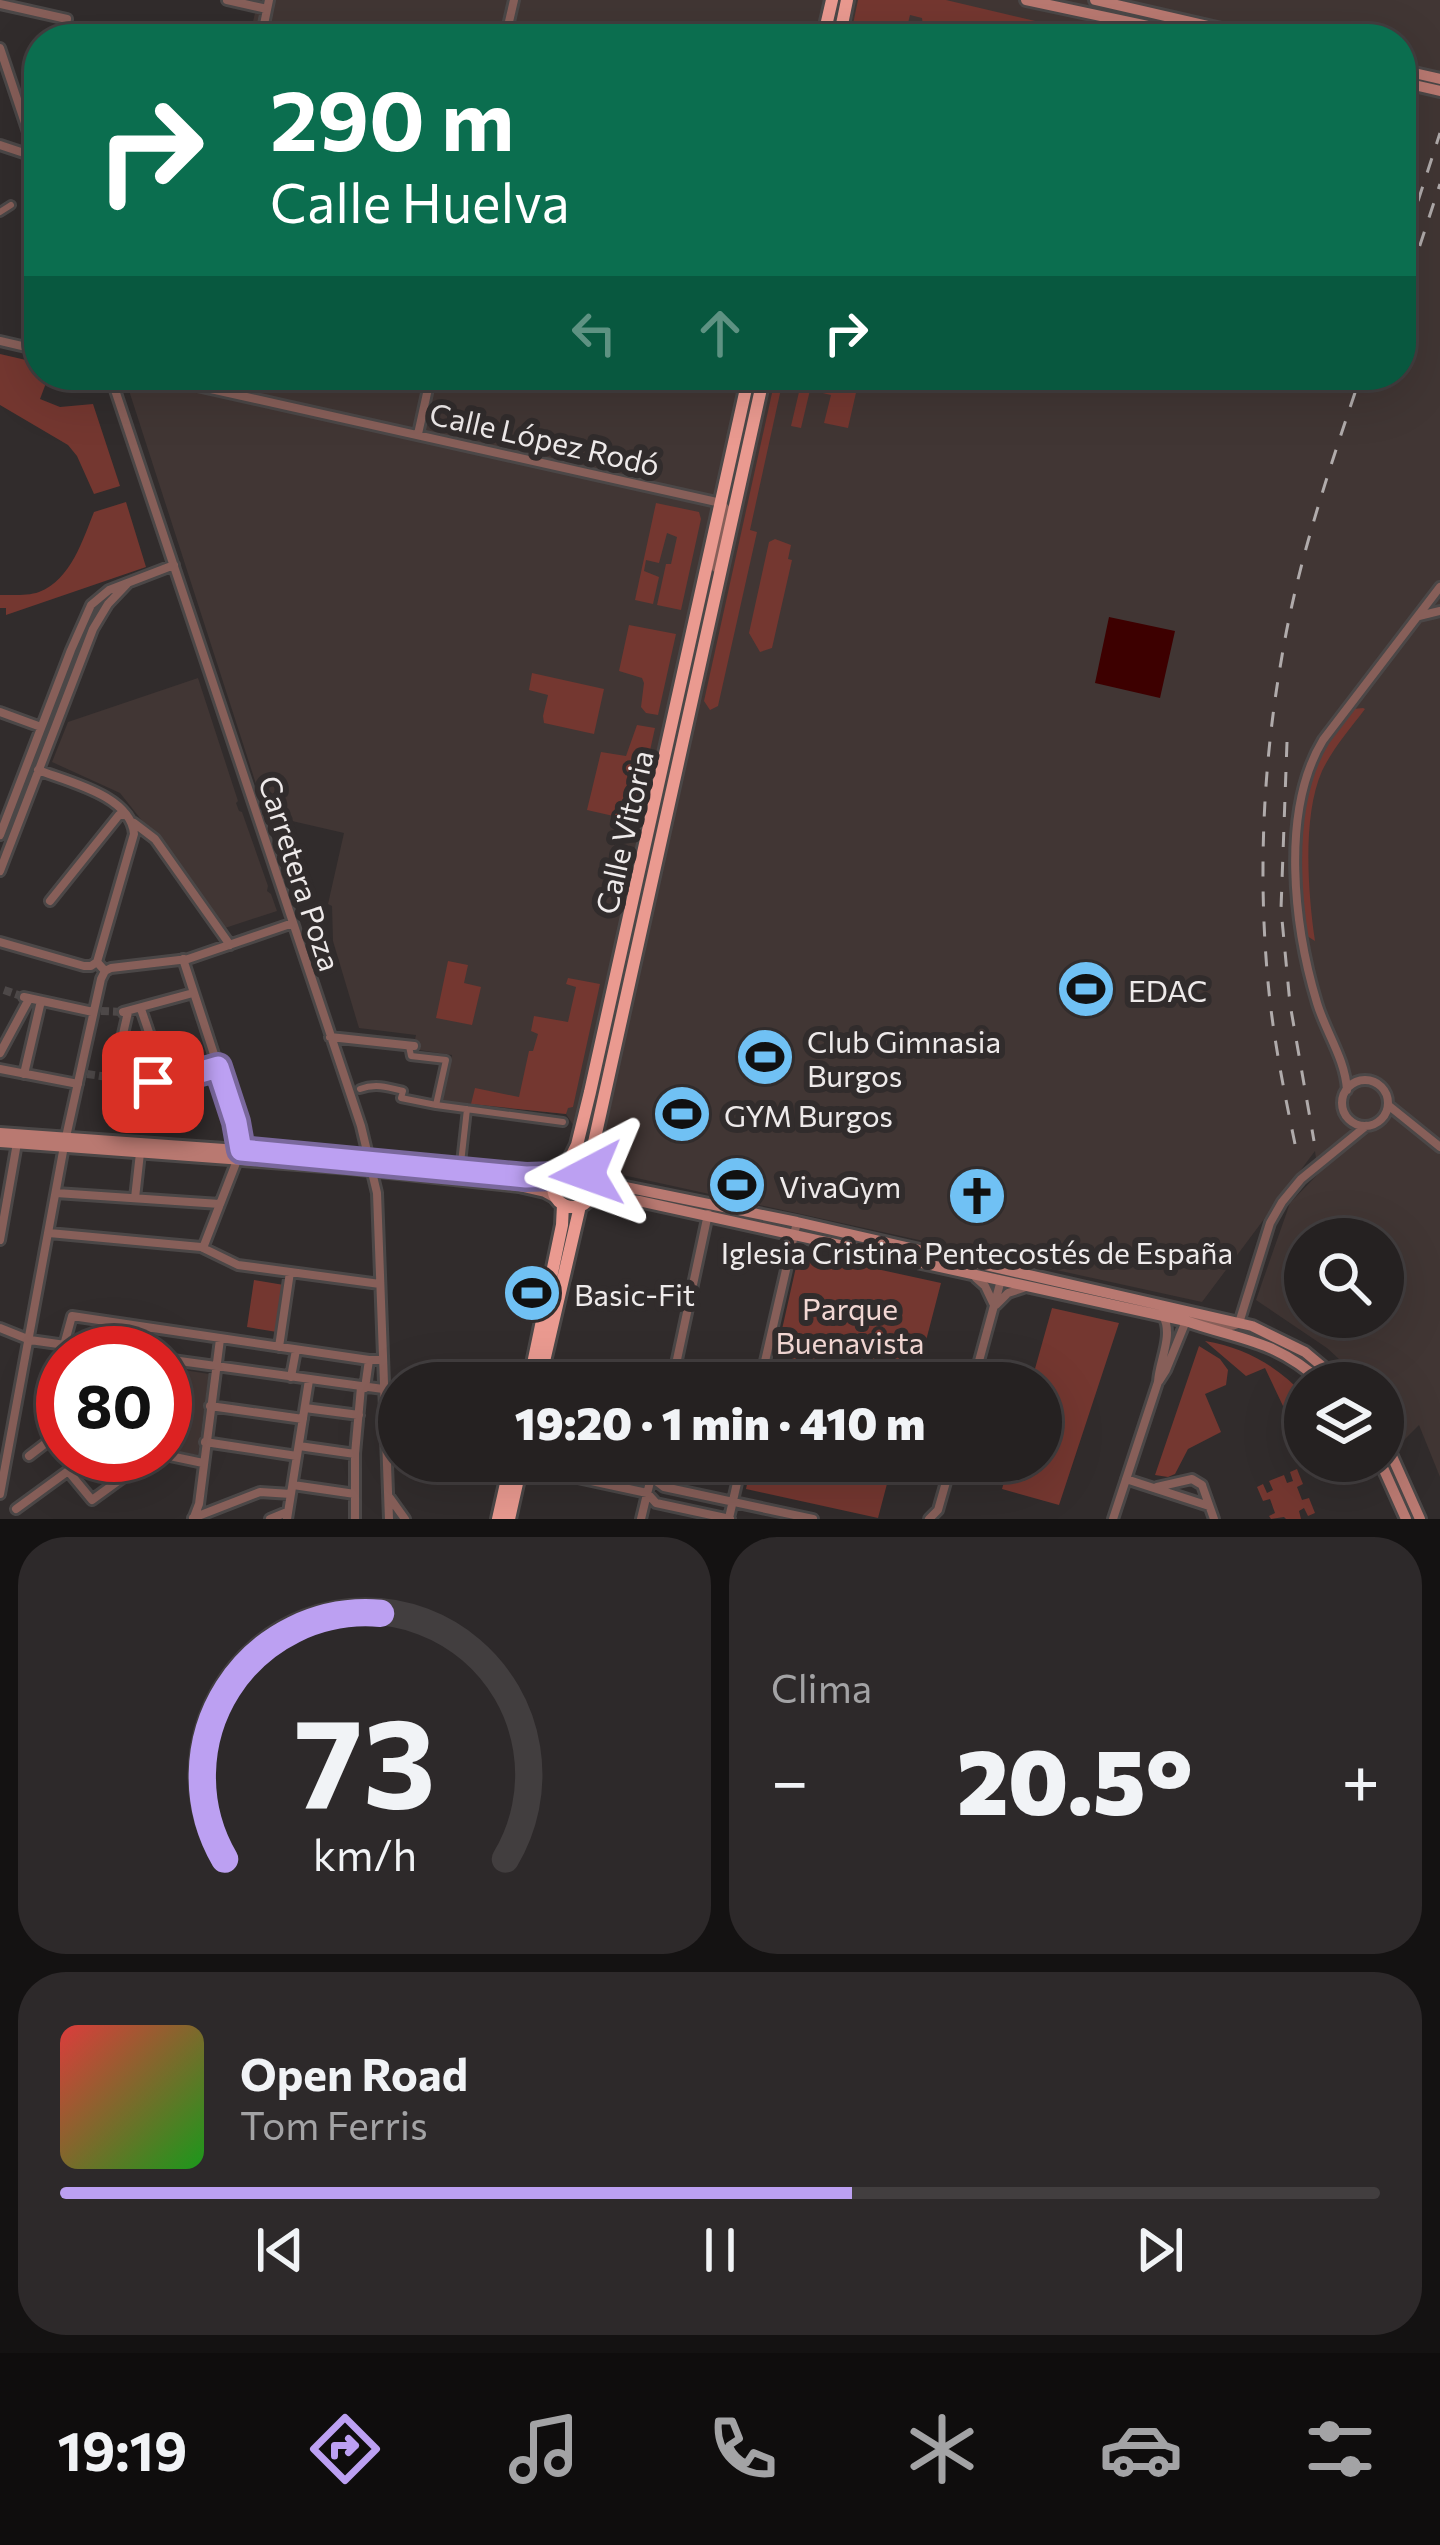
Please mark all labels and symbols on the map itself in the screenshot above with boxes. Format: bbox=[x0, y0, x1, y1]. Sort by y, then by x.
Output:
street label: Calle López Rodó bbox=[427, 394, 663, 482]
street label: Calle Vitoria bbox=[586, 747, 660, 917]
street label: Carretera Poza bbox=[252, 771, 350, 975]
sports icon: EDAC bbox=[1055, 958, 1117, 1020]
place label: EDAC bbox=[1128, 971, 1207, 1008]
place label: Club Gimnasia Burgos bbox=[807, 1022, 1001, 1093]
sports icon: Club Gimnasia Burgos bbox=[734, 1026, 796, 1088]
pin bbox=[102, 1031, 204, 1133]
sports icon: GYM Burgos bbox=[651, 1083, 713, 1145]
place label: GYM Burgos bbox=[724, 1096, 893, 1133]
position arrow bbox=[524, 1111, 650, 1237]
sports icon: VivaGym bbox=[706, 1154, 768, 1216]
church icon: Iglesia Cristina Pentecostés de España bbox=[946, 1165, 1008, 1227]
place label: VivaGym bbox=[779, 1167, 901, 1204]
place label: Iglesia Cristina Pentecostés de España bbox=[721, 1233, 1233, 1270]
sports icon: Basic-Fit bbox=[501, 1262, 563, 1324]
place label: Basic-Fit bbox=[574, 1275, 695, 1312]
park label: Parque Buenavista bbox=[775, 1289, 925, 1360]
speed limit sign: 80 bbox=[36, 1326, 192, 1482]

